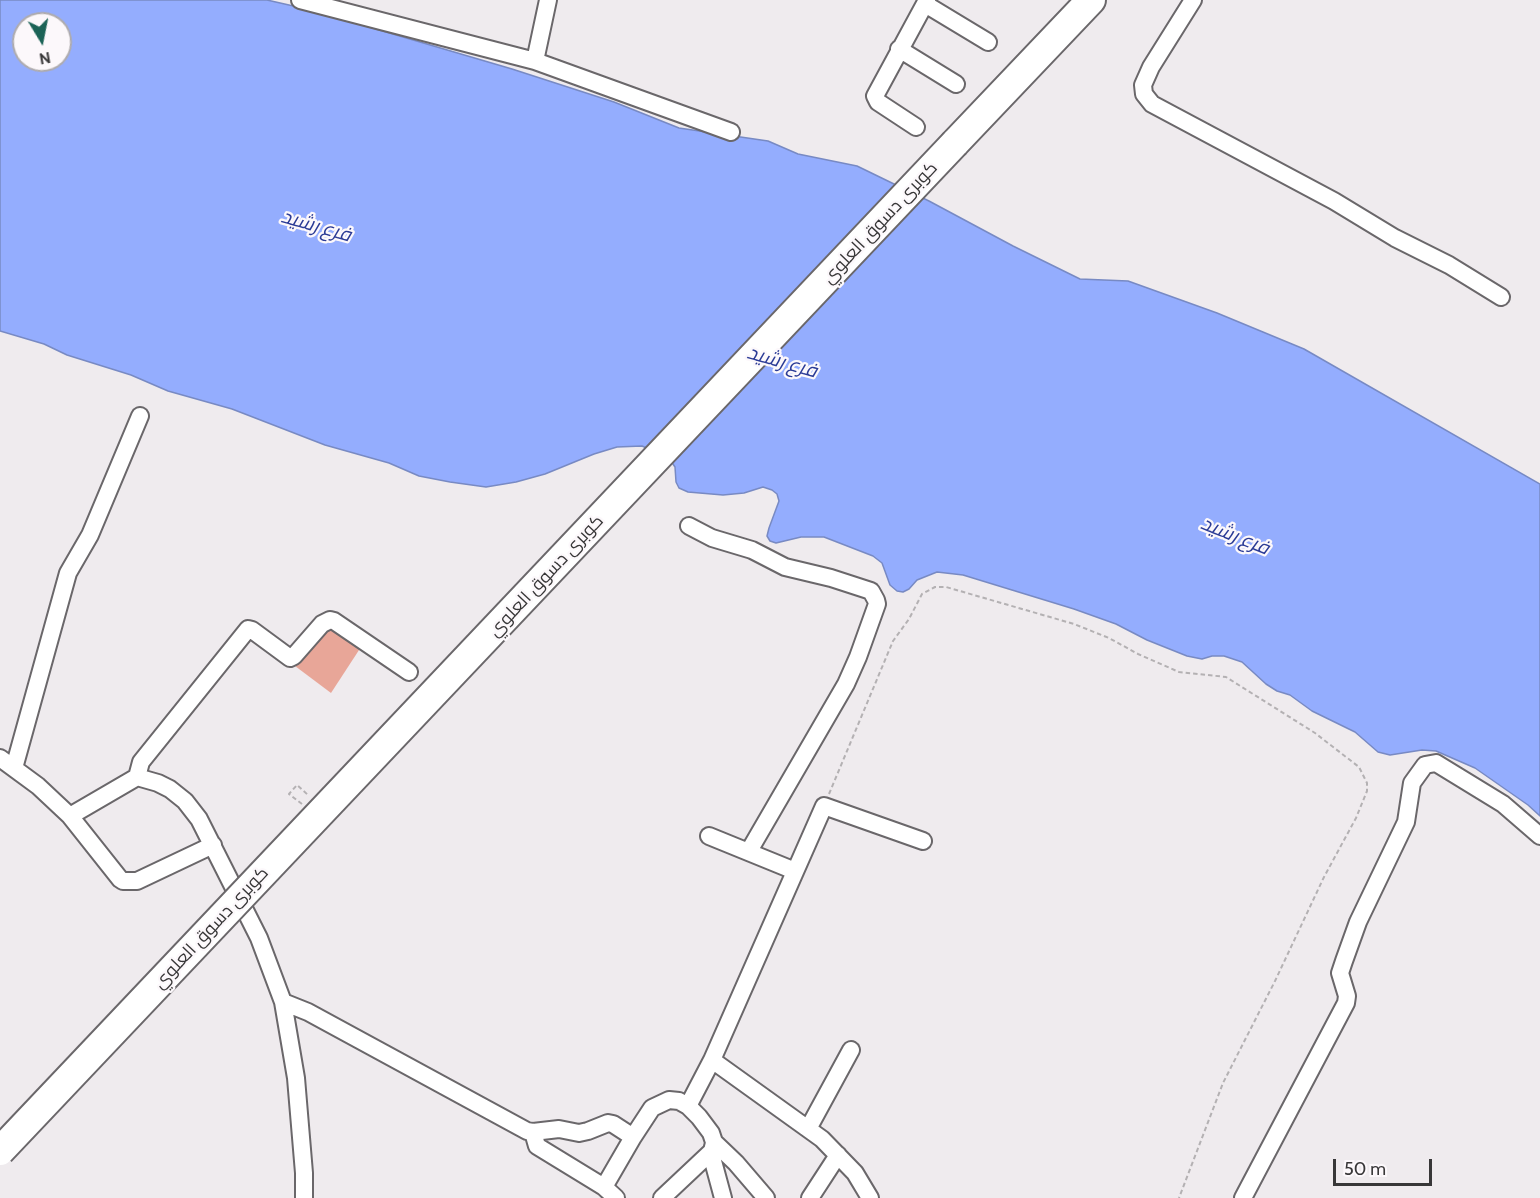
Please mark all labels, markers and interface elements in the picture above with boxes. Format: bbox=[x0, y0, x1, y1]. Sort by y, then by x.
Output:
north arrow bbox=[12, 12, 72, 72]
text: N bbox=[38, 48, 52, 69]
street label: كوبرى دسوق العلوي bbox=[818, 158, 942, 288]
water label: فرع رشيد bbox=[278, 205, 354, 247]
water label: فرع رشيد bbox=[744, 341, 820, 383]
street label: كوبرى دسوق العلوي bbox=[484, 511, 608, 641]
water label: فرع رشيد bbox=[1197, 511, 1273, 561]
street label: كوبرى دسوق العلوي bbox=[149, 863, 273, 993]
scale bar bbox=[1336, 1147, 1435, 1185]
text: 50 m bbox=[1344, 1158, 1386, 1180]

